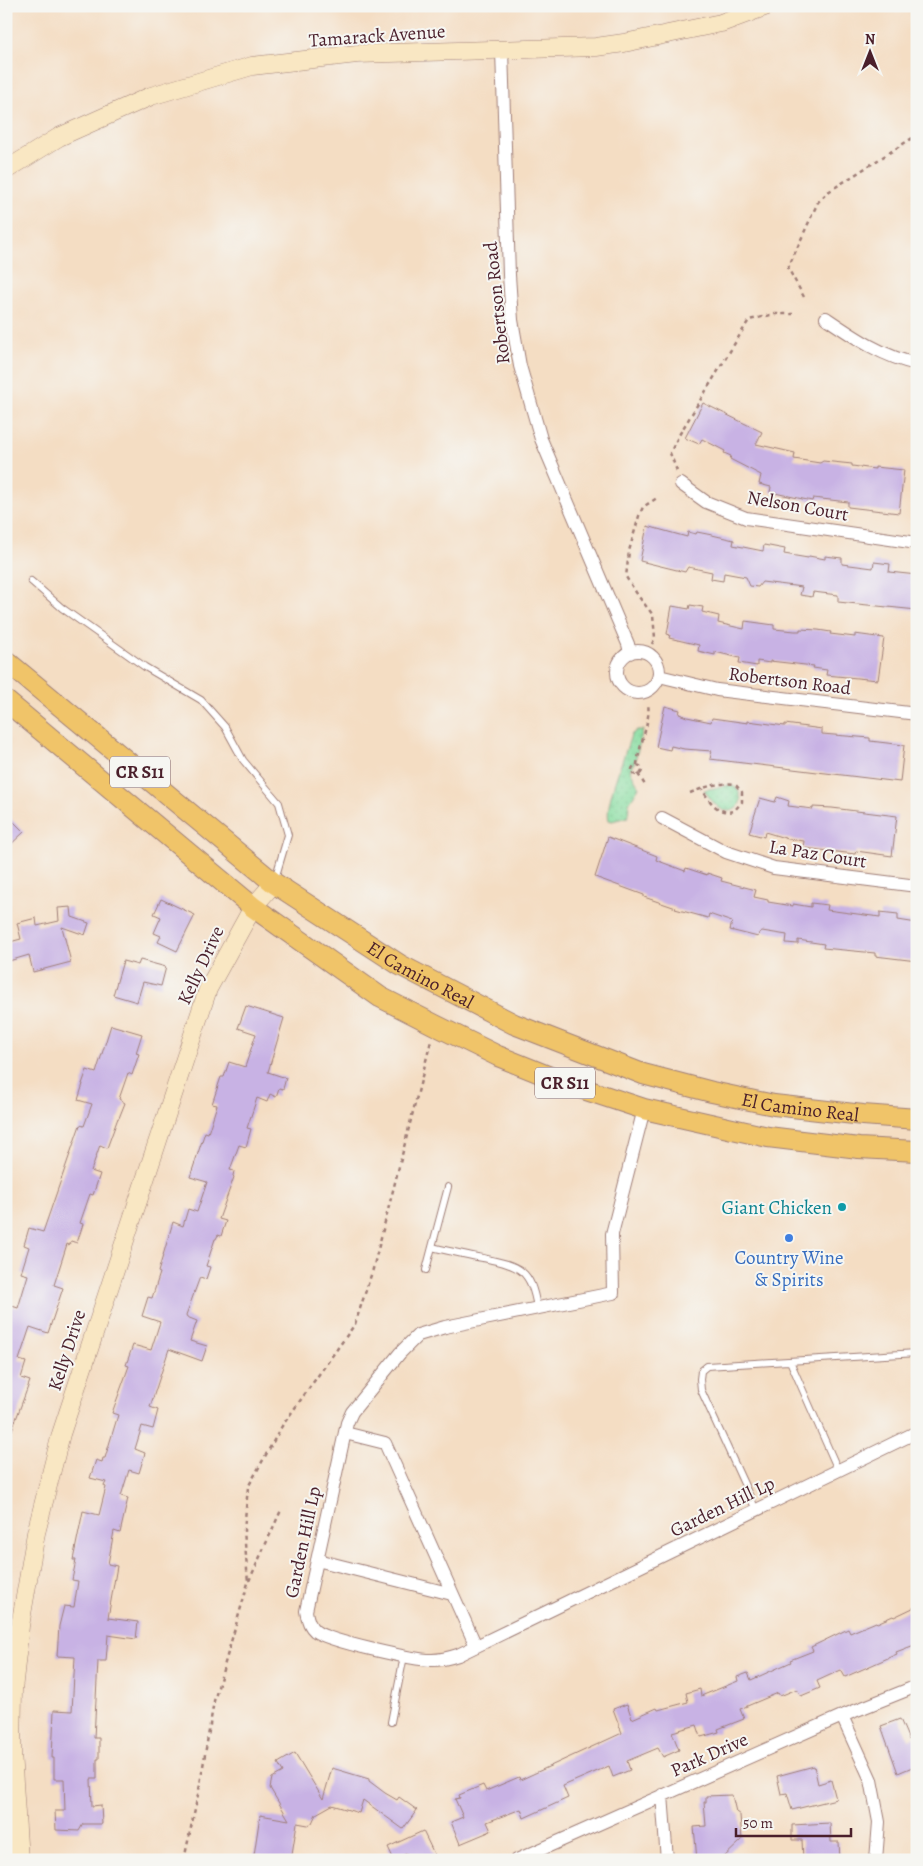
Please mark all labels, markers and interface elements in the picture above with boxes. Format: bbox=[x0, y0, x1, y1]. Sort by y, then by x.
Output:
street label: Tamarack Avenue bbox=[308, 18, 446, 54]
north arrow bbox=[846, 28, 896, 78]
text: N bbox=[865, 30, 875, 49]
street label: Robertson Road bbox=[478, 240, 516, 365]
street label: Nelson Court bbox=[745, 484, 851, 528]
street label: Robertson Road bbox=[727, 661, 853, 701]
road number: CR S11 bbox=[110, 756, 170, 788]
street label: La Paz Court bbox=[767, 833, 869, 875]
street label: Kelly Drive bbox=[171, 922, 230, 1009]
street label: El Camino Real bbox=[362, 935, 478, 1015]
road number: CR S11 bbox=[535, 1068, 595, 1098]
street label: El Camino Real bbox=[739, 1087, 861, 1128]
place label: Giant Chicken bbox=[722, 1195, 832, 1221]
marker: Giant Chicken bbox=[836, 1201, 848, 1213]
marker: Country Wine & Spirits bbox=[783, 1232, 795, 1244]
place label: Country Wine & Spirits bbox=[735, 1245, 843, 1293]
street label: Kelly Drive bbox=[42, 1306, 92, 1394]
street label: Garden Hill Lp bbox=[666, 1470, 779, 1543]
street label: Garden Hill Lp bbox=[278, 1484, 327, 1600]
street label: Park Drive bbox=[667, 1726, 752, 1783]
scale bar bbox=[736, 1806, 850, 1838]
text: 50 m bbox=[743, 1813, 773, 1833]

